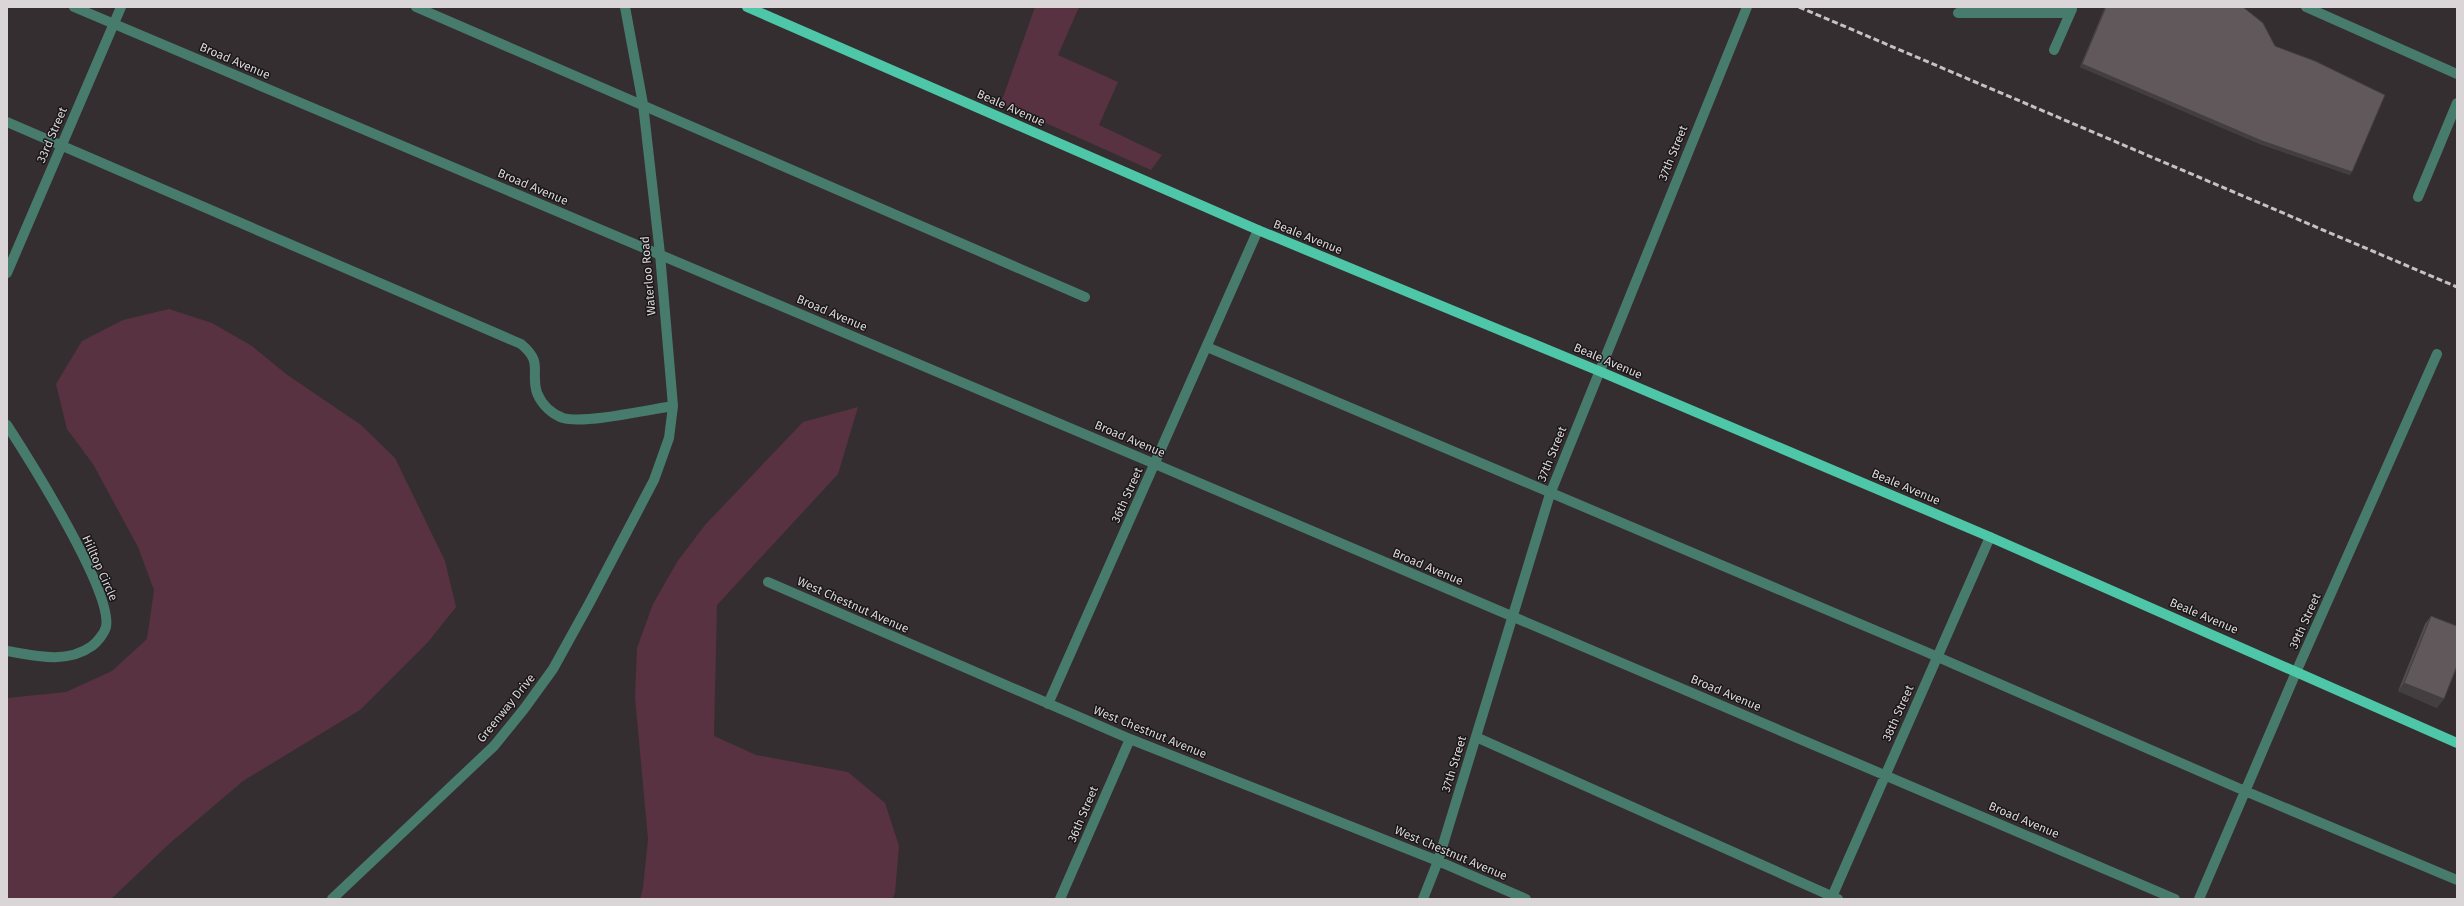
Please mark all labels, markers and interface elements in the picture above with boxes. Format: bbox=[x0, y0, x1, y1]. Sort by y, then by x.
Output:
street label: Broad Avenue bbox=[198, 40, 272, 82]
street label: Beale Avenue bbox=[975, 87, 1047, 129]
street label: 33rd Street bbox=[34, 104, 70, 165]
street label: 37th Street bbox=[1656, 123, 1691, 183]
street label: Broad Avenue bbox=[496, 166, 570, 208]
street label: Beale Avenue bbox=[1271, 217, 1345, 257]
street label: Waterloo Road bbox=[638, 236, 658, 316]
street label: Broad Avenue bbox=[795, 292, 869, 334]
street label: Beale Avenue bbox=[1572, 340, 1644, 382]
street label: Broad Avenue bbox=[1093, 418, 1167, 460]
street label: 37th Street bbox=[1535, 424, 1570, 484]
street label: 36th Street bbox=[1109, 464, 1146, 525]
street label: Beale Avenue bbox=[1870, 466, 1942, 508]
street label: Hilltop Circle bbox=[79, 533, 121, 603]
street label: Broad Avenue bbox=[1391, 546, 1465, 588]
street label: West Chestnut Avenue bbox=[795, 574, 911, 636]
street label: 39th Street bbox=[2287, 590, 2324, 651]
street label: Beale Avenue bbox=[2168, 595, 2240, 637]
street label: Greenway Drive bbox=[474, 671, 538, 745]
street label: Broad Avenue bbox=[1689, 672, 1763, 714]
street label: 38th Street bbox=[1879, 682, 1917, 743]
street label: West Chestnut Avenue bbox=[1091, 703, 1209, 761]
street label: 37th Street bbox=[1439, 733, 1469, 794]
street label: 36th Street bbox=[1065, 783, 1101, 844]
street label: Broad Avenue bbox=[1987, 799, 2061, 841]
street label: West Chestnut Avenue bbox=[1393, 823, 1509, 883]

